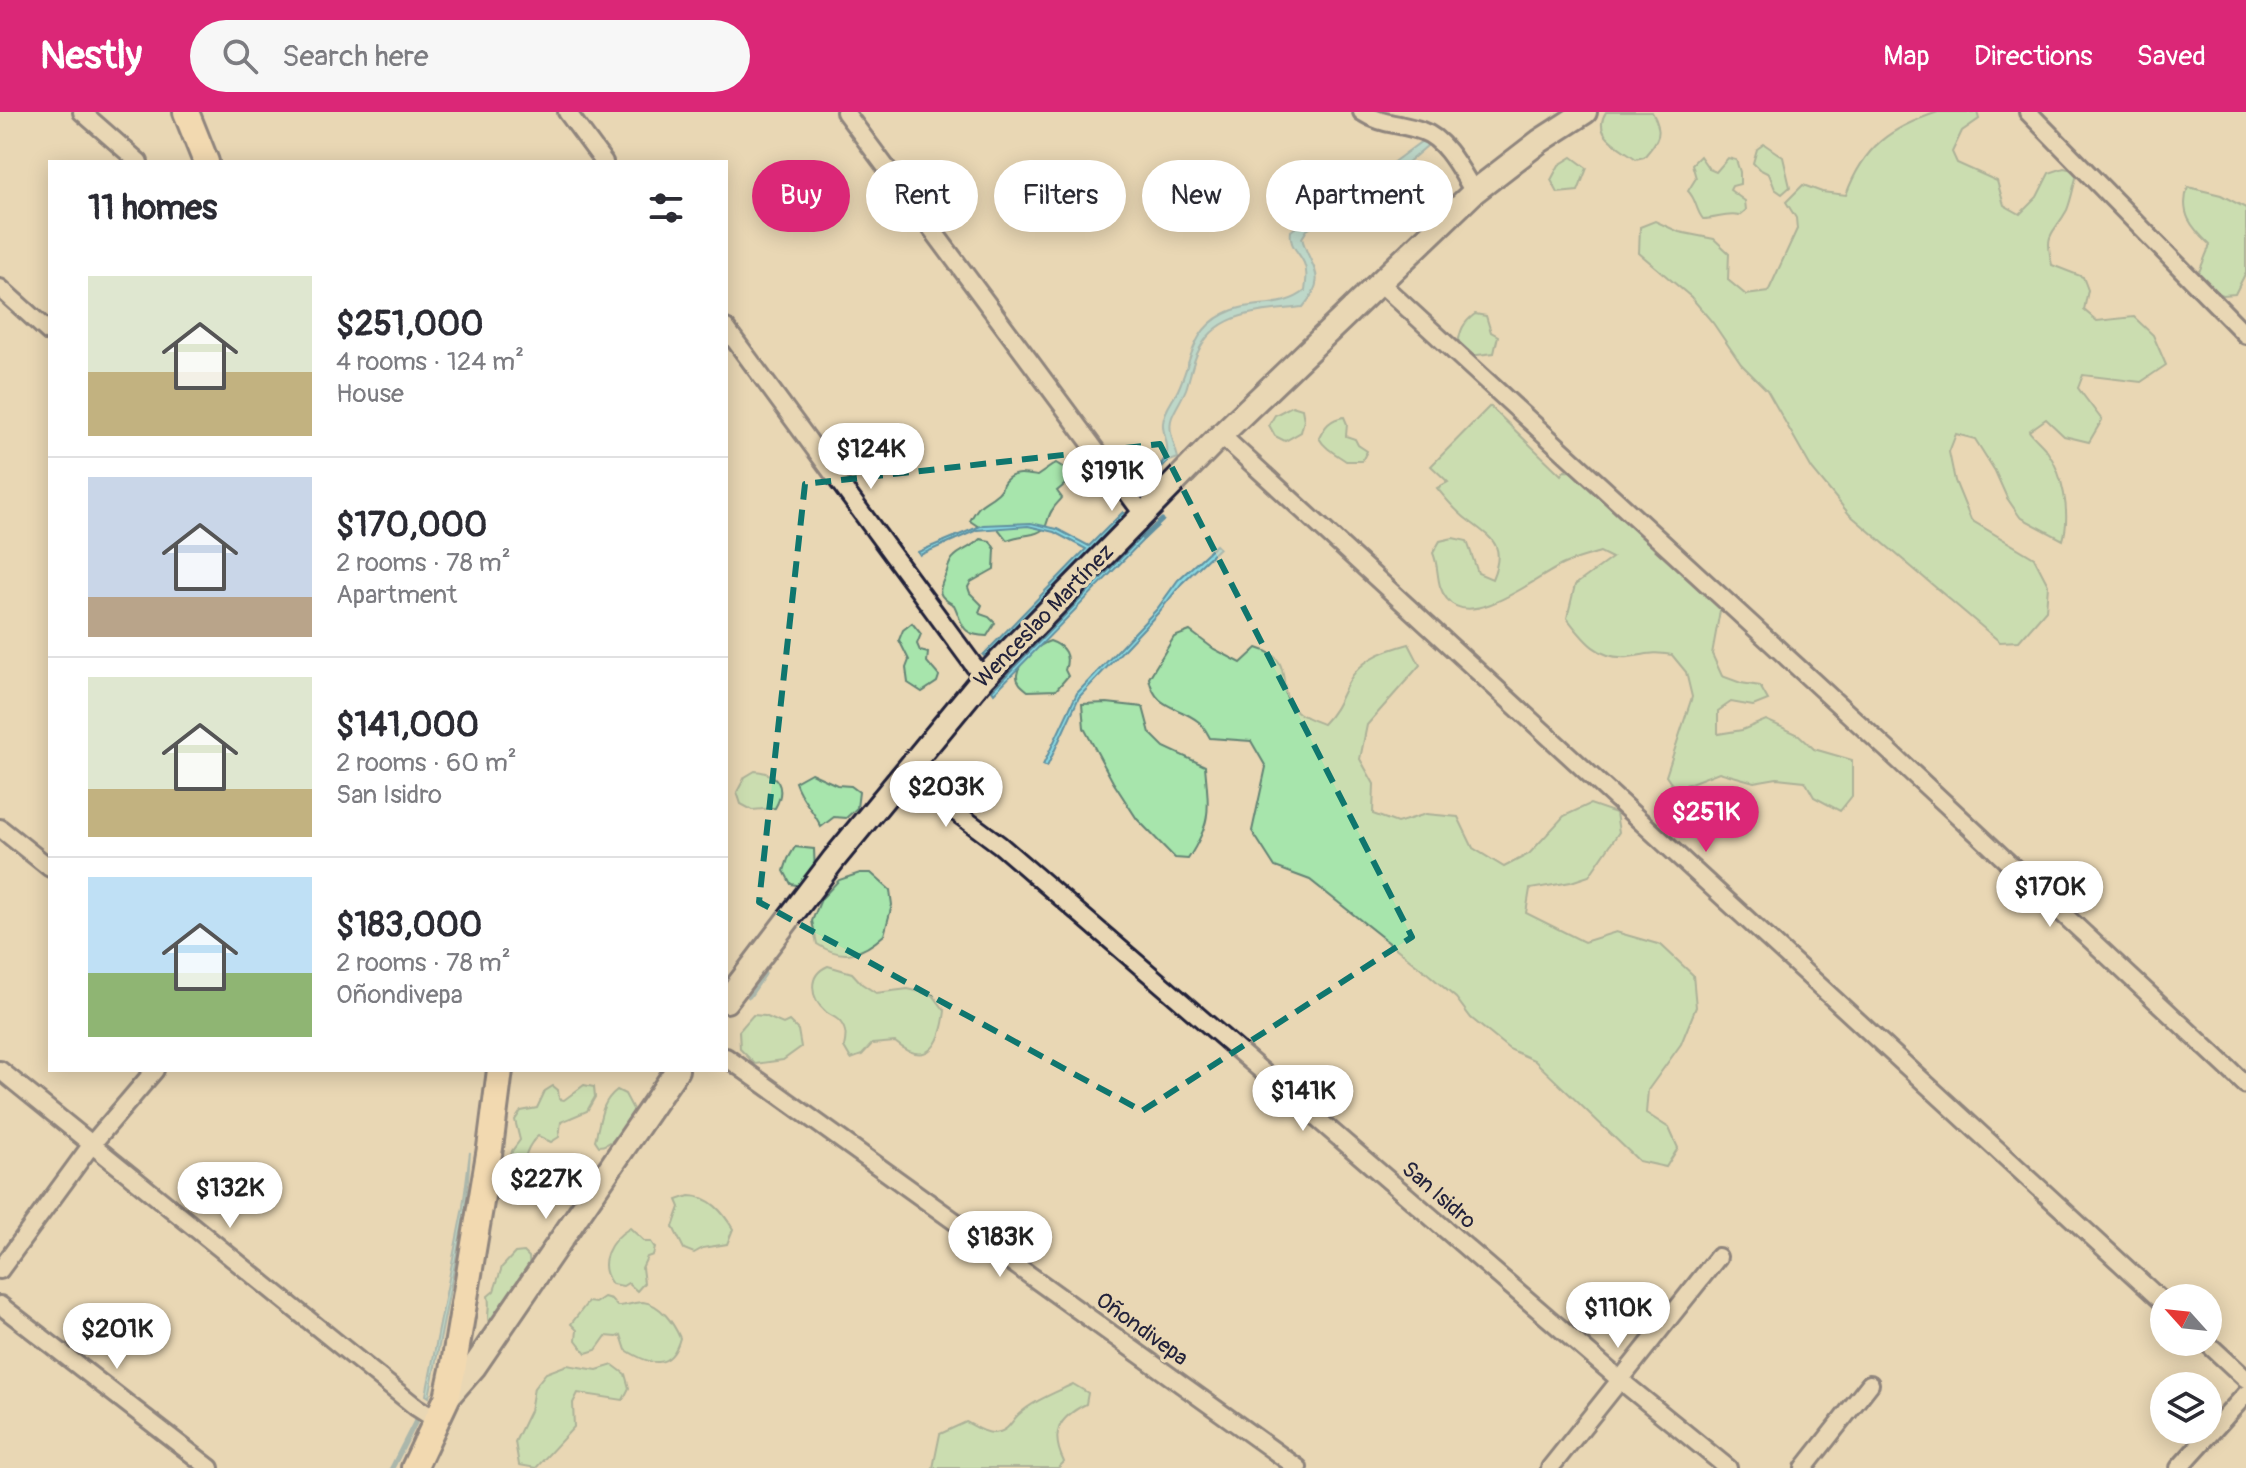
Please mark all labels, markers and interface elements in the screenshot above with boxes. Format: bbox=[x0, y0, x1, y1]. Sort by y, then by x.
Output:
search box bbox=[190, 20, 750, 92]
text: Nestly bbox=[40, 32, 142, 80]
icon: search bbox=[218, 34, 262, 78]
text: Search here bbox=[282, 38, 429, 75]
text: Map bbox=[1883, 39, 1930, 74]
text: Directions bbox=[1974, 39, 2093, 74]
text: Saved bbox=[2137, 39, 2206, 74]
chip: Buy bbox=[752, 160, 850, 232]
chip: Rent bbox=[866, 160, 978, 232]
chip: Filters bbox=[994, 160, 1126, 232]
chip: New bbox=[1142, 160, 1250, 232]
chip: Apartment bbox=[1266, 160, 1453, 232]
icon: filters bbox=[644, 186, 688, 230]
text: 11 homes bbox=[88, 187, 217, 230]
text: $251,000 bbox=[336, 303, 483, 346]
icon: home bbox=[152, 308, 248, 404]
text: 4 rooms · 124 m² bbox=[336, 346, 524, 378]
text: House bbox=[336, 378, 404, 410]
pin: $124K bbox=[815, 423, 927, 491]
text: $124K bbox=[836, 433, 906, 465]
pin: $191K bbox=[1056, 445, 1168, 513]
text: $191K bbox=[1080, 455, 1144, 487]
text: $170,000 bbox=[336, 504, 487, 547]
icon: home bbox=[152, 509, 248, 605]
street label: Wenceslao Martínez bbox=[968, 538, 1120, 694]
text: 2 rooms · 78 m² bbox=[336, 547, 511, 579]
text: Apartment bbox=[336, 579, 457, 611]
text: $141,000 bbox=[336, 704, 479, 747]
icon: home bbox=[152, 709, 248, 805]
text: 2 rooms · 60 m² bbox=[336, 747, 517, 779]
pin: $203K bbox=[890, 761, 1002, 829]
text: $203K bbox=[908, 771, 984, 803]
text: San Isidro bbox=[336, 779, 442, 811]
pin: $251K bbox=[1650, 786, 1762, 854]
text: $251K bbox=[1672, 796, 1740, 828]
pin: $170K bbox=[1994, 861, 2106, 929]
text: $170K bbox=[2014, 871, 2086, 903]
text: $183,000 bbox=[336, 904, 482, 947]
icon: home bbox=[152, 909, 248, 1005]
text: 2 rooms · 78 m² bbox=[336, 947, 511, 979]
text: Oñondivepa bbox=[336, 979, 463, 1011]
pin: $141K bbox=[1247, 1065, 1359, 1133]
text: $141K bbox=[1270, 1075, 1336, 1107]
pin: $227K bbox=[490, 1153, 602, 1221]
street label: San Isidro bbox=[1396, 1155, 1482, 1235]
pin: $132K bbox=[174, 1162, 286, 1230]
text: $227K bbox=[510, 1163, 582, 1195]
text: $132K bbox=[196, 1172, 264, 1204]
pin: $183K bbox=[944, 1211, 1056, 1279]
text: $183K bbox=[966, 1221, 1034, 1253]
pin: $110K bbox=[1562, 1282, 1674, 1350]
north arrow bbox=[2150, 1284, 2222, 1356]
map controls bbox=[2150, 1284, 2222, 1444]
street label: Oñondivepa bbox=[1090, 1286, 1194, 1372]
text: $110K bbox=[1584, 1292, 1652, 1324]
pin: $201K bbox=[61, 1303, 173, 1371]
text: $201K bbox=[81, 1313, 153, 1345]
button: layers bbox=[2150, 1372, 2222, 1444]

